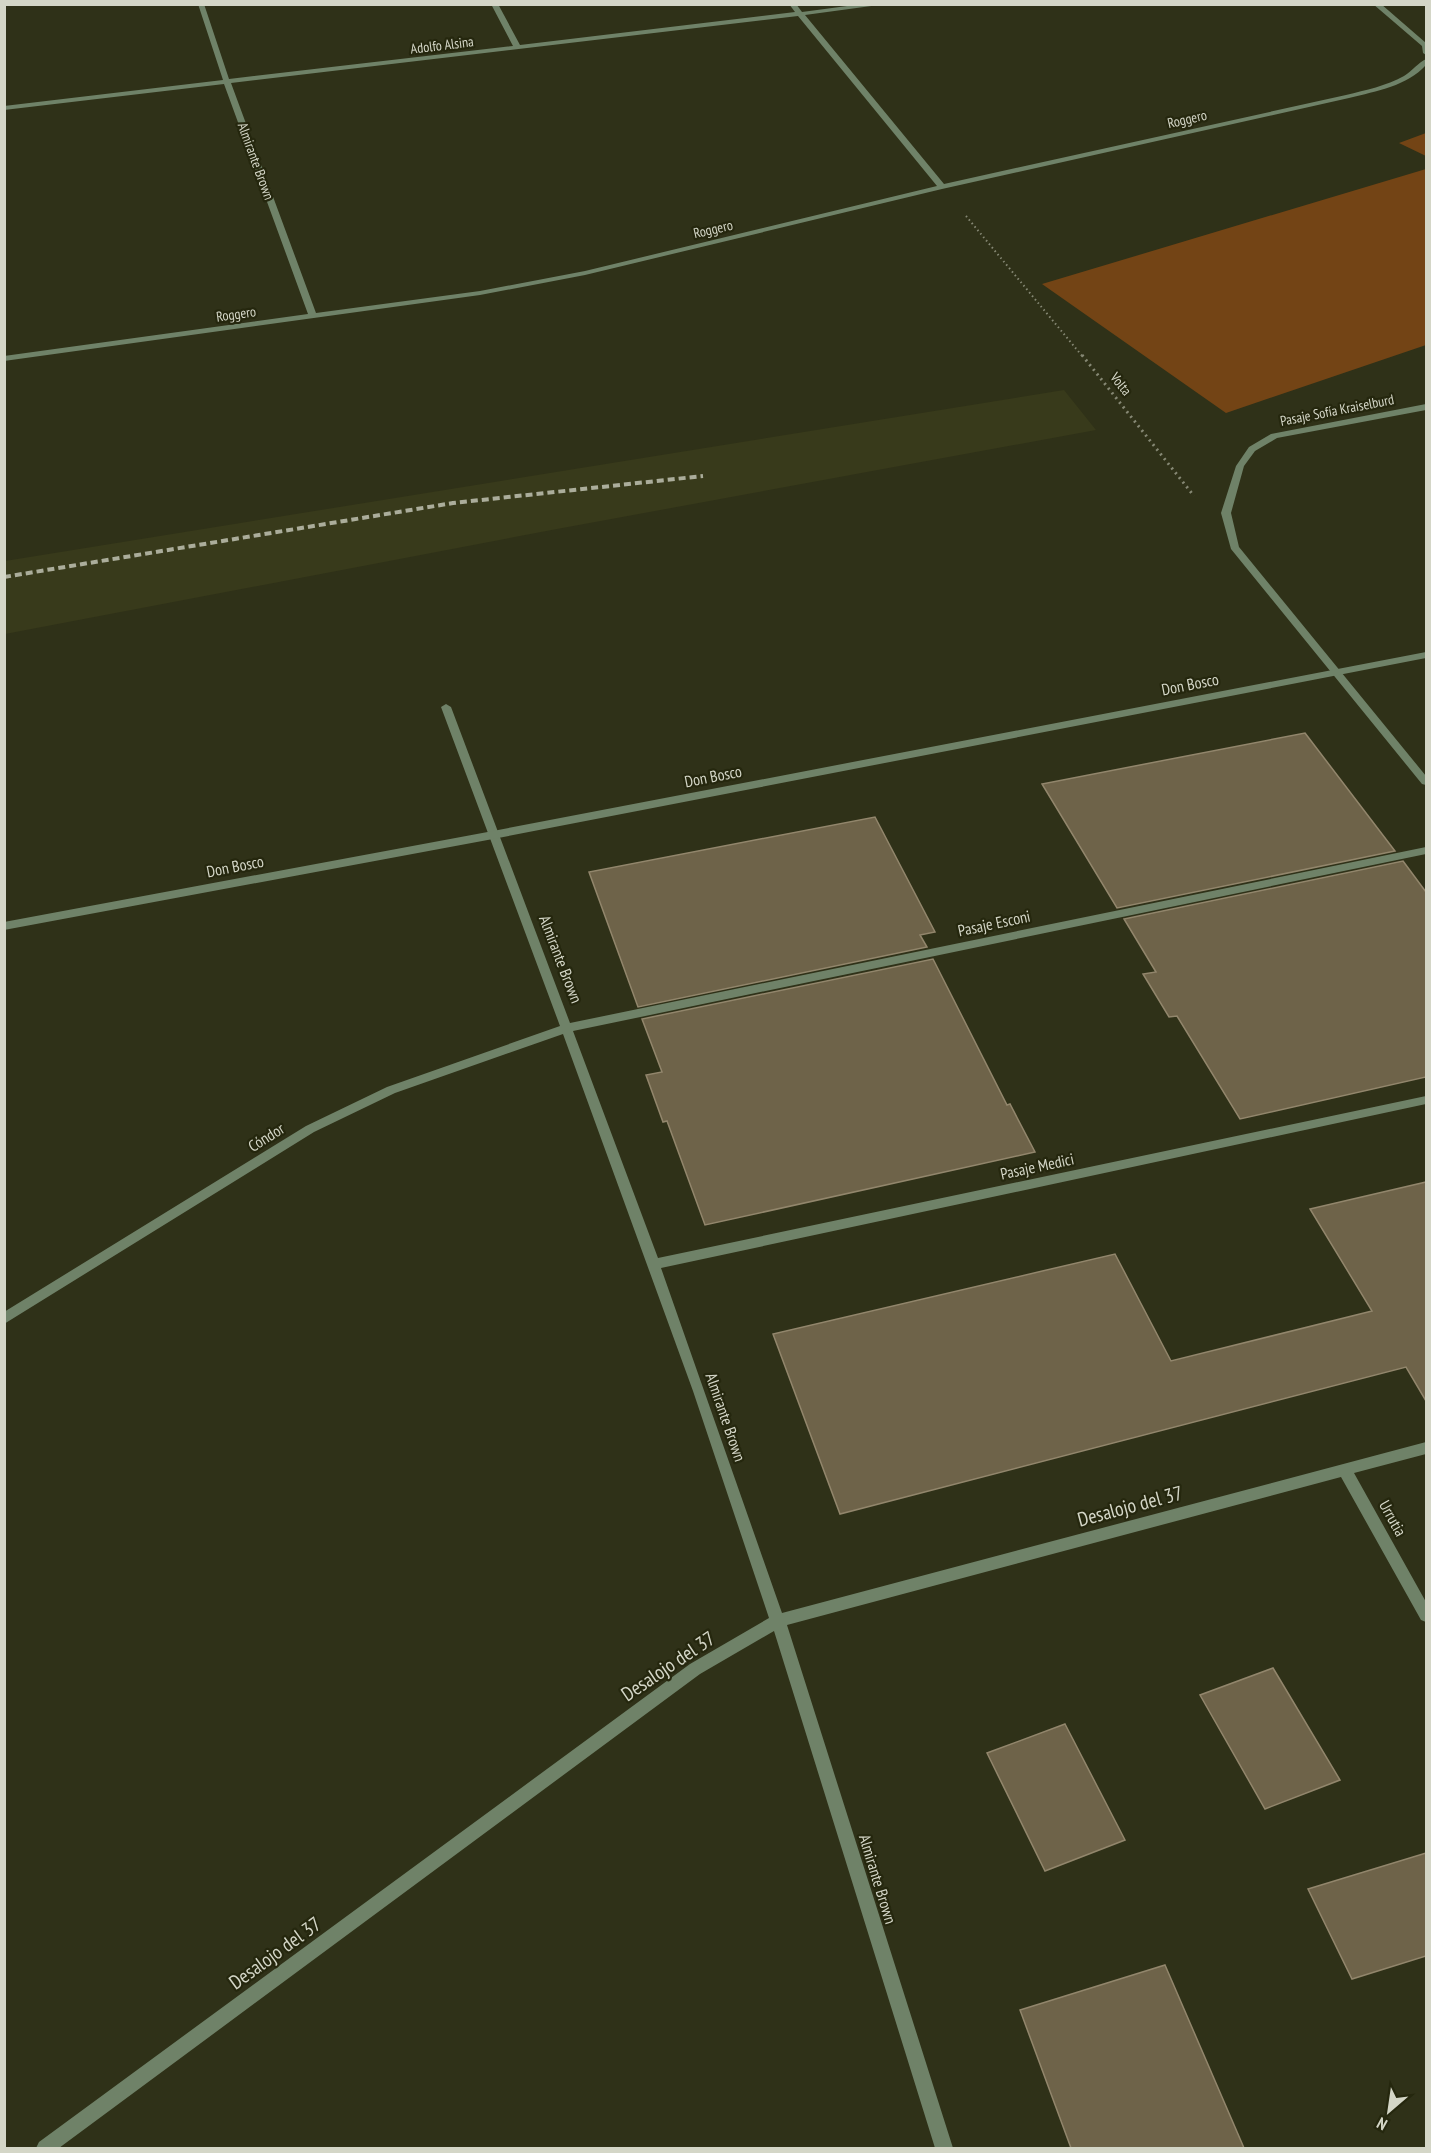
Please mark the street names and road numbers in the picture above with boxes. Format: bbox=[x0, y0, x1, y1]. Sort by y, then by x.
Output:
street label: Adolfo Alsina bbox=[409, 32, 475, 58]
street label: Roggero bbox=[1165, 106, 1209, 132]
street label: Almirante Brown bbox=[234, 120, 278, 202]
street label: Roggero bbox=[691, 216, 735, 242]
street label: Roggero bbox=[215, 302, 257, 326]
street label: Volta bbox=[1106, 368, 1136, 399]
street label: Pasaje Sofía Kraiselburd bbox=[1279, 390, 1395, 430]
street label: Don Bosco bbox=[1160, 669, 1220, 699]
street label: Don Bosco bbox=[683, 761, 743, 791]
street label: Don Bosco bbox=[205, 851, 265, 881]
street label: Pasaje Esconi bbox=[956, 906, 1032, 940]
street label: Almirante Brown bbox=[535, 912, 587, 1006]
street label: Cóndor bbox=[244, 1118, 288, 1156]
street label: Pasaje Medici bbox=[998, 1148, 1076, 1184]
street label: Almirante Brown bbox=[702, 1370, 750, 1464]
street label: Desalojo del 37 bbox=[1075, 1479, 1185, 1533]
street label: Urrutia bbox=[1375, 1496, 1411, 1540]
street label: Desalojo del 37 bbox=[616, 1625, 720, 1707]
street label: Almirante Brown bbox=[855, 1832, 901, 1926]
street label: Desalojo del 37 bbox=[224, 1911, 326, 1995]

